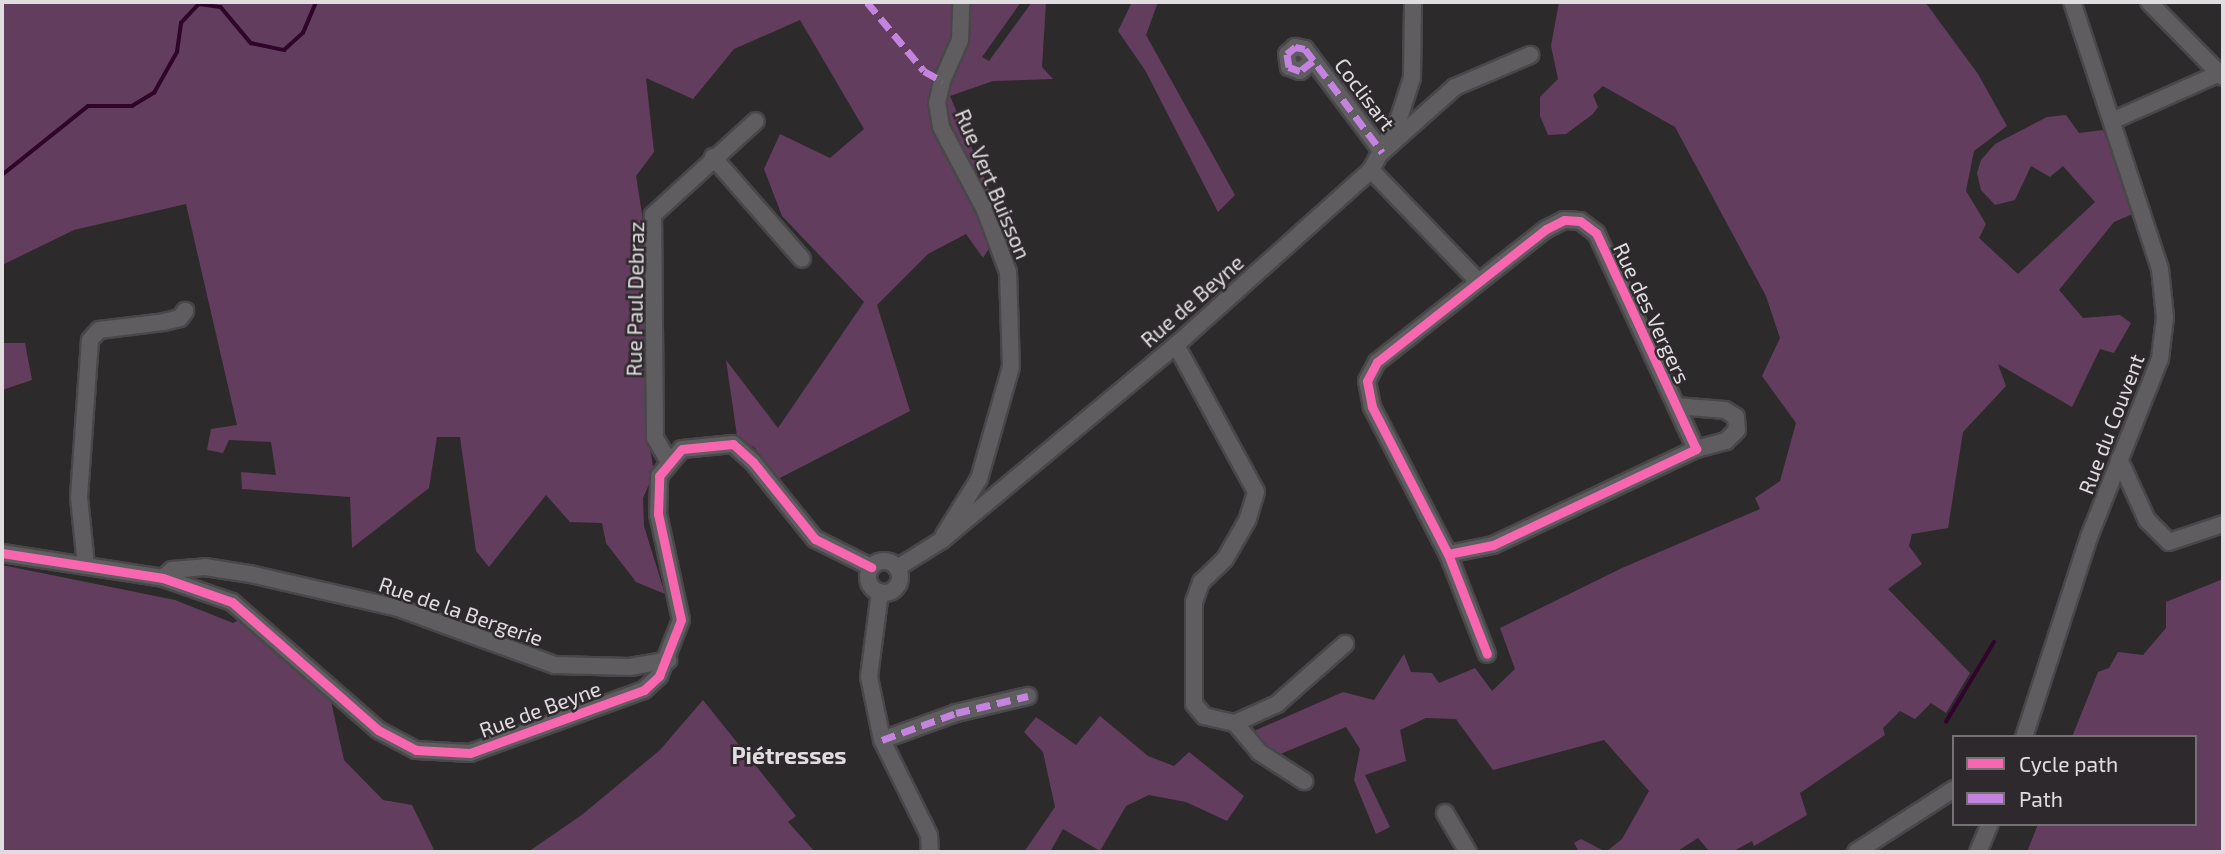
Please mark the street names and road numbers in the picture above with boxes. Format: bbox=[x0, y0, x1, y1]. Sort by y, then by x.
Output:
street label: Coclisart bbox=[1330, 53, 1400, 135]
street label: Rue Vert Buisson bbox=[950, 105, 1036, 263]
street label: Rue Paul Debraz bbox=[621, 221, 649, 377]
street label: Rue des Vergers bbox=[1608, 238, 1696, 388]
street label: Rue de Beyne bbox=[1136, 250, 1248, 352]
street label: Rue du Couvent bbox=[2073, 350, 2149, 498]
street label: Rue de la Bergerie bbox=[376, 571, 546, 651]
street label: Rue de Beyne bbox=[476, 675, 604, 743]

